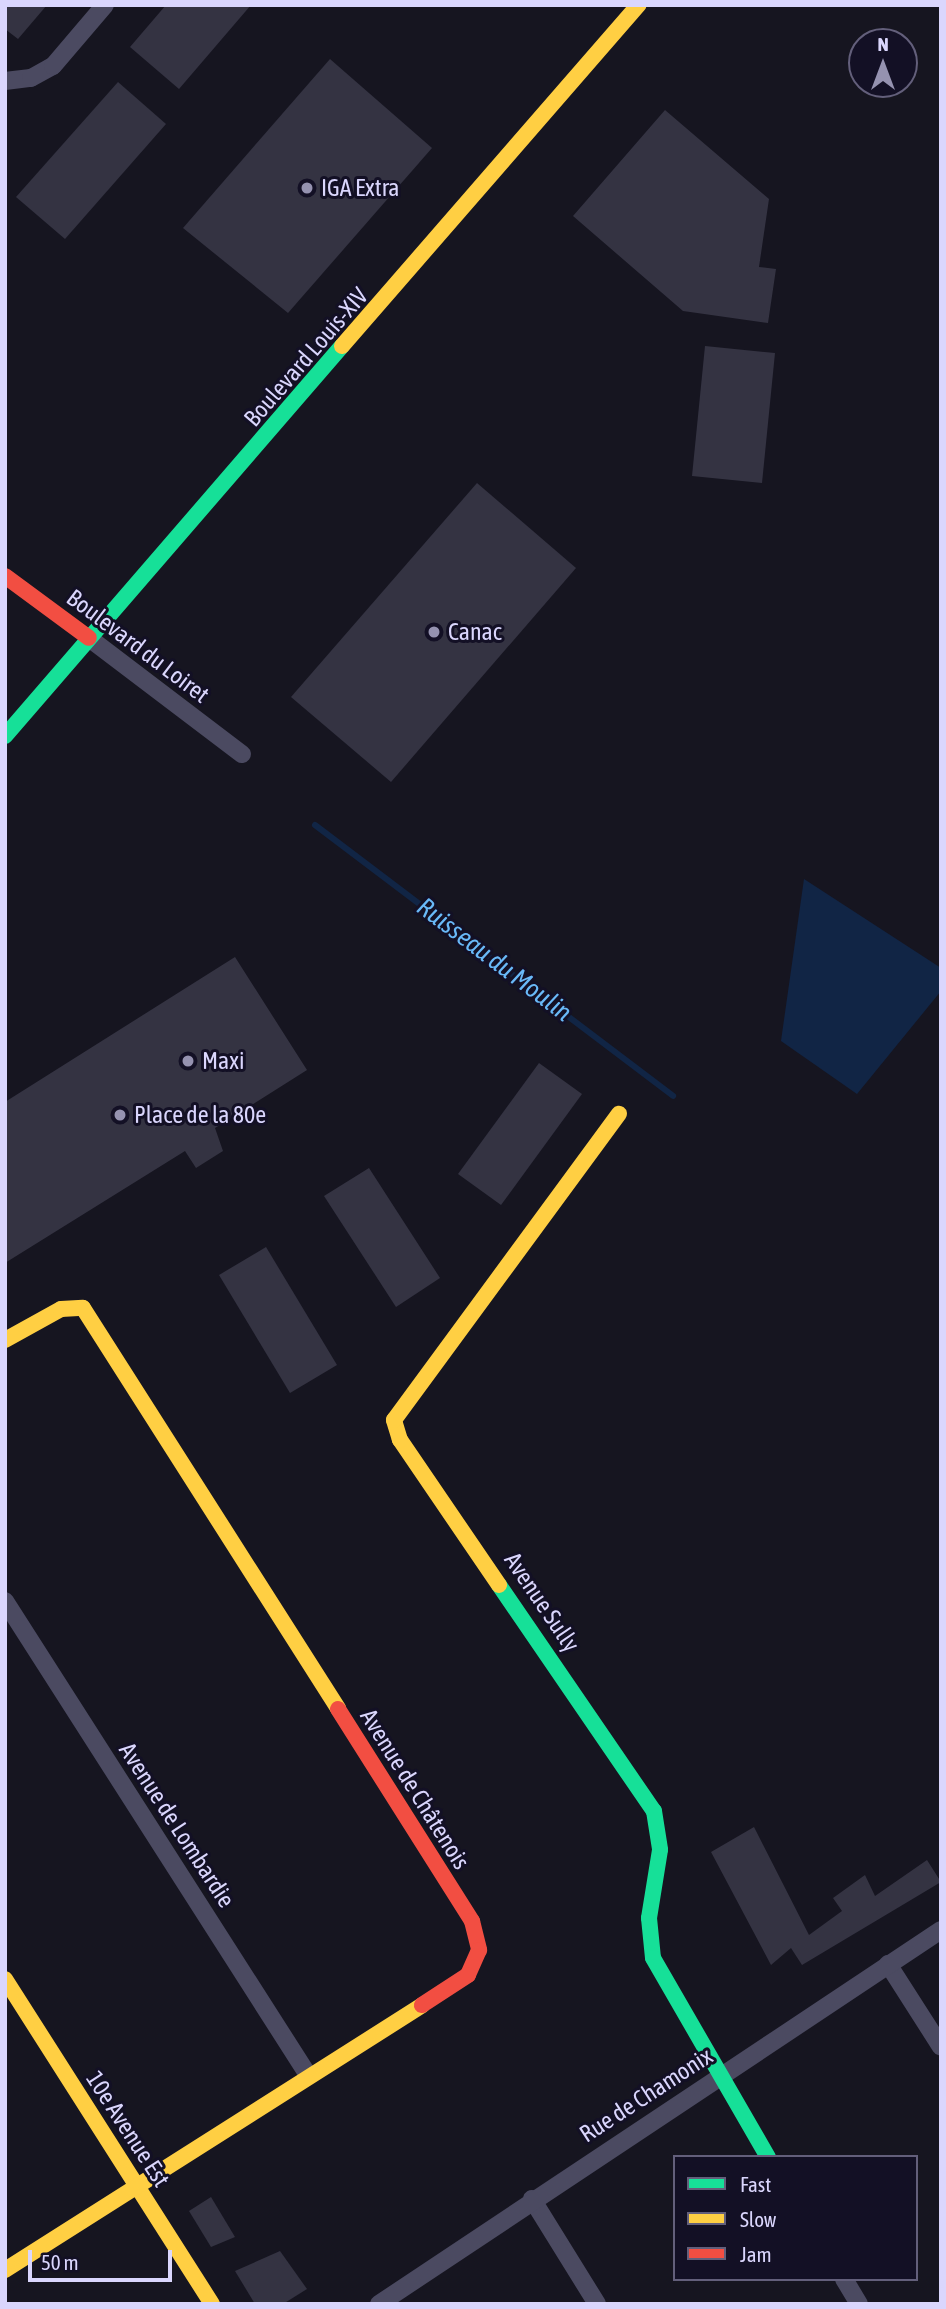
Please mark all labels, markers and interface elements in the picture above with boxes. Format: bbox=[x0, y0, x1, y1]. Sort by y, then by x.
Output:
north arrow bbox=[848, 28, 918, 98]
text: N bbox=[877, 33, 889, 55]
place label: IGA Extra bbox=[321, 174, 399, 202]
marker: IGA Extra bbox=[299, 180, 315, 196]
street label: Boulevard Louis-XIV bbox=[238, 282, 374, 432]
street label: Boulevard du Loiret bbox=[61, 583, 215, 709]
place label: Canac bbox=[448, 618, 502, 646]
marker: Canac bbox=[426, 624, 442, 640]
water label: Ruisseau du Moulin bbox=[411, 892, 577, 1028]
place label: Maxi bbox=[202, 1047, 244, 1075]
marker: Maxi bbox=[180, 1053, 196, 1069]
place label: Place de la 80e bbox=[134, 1101, 266, 1129]
marker: Place de la 80e bbox=[112, 1107, 128, 1123]
street label: Avenue Sully bbox=[498, 1547, 586, 1657]
street label: Avenue de Châtenois bbox=[354, 1704, 476, 1874]
street label: Avenue de Lombardie bbox=[113, 1737, 241, 1913]
street label: Rue de Chamonix bbox=[574, 2041, 718, 2149]
street label: 10e Avenue Est bbox=[80, 2066, 176, 2192]
legend bbox=[673, 2155, 918, 2281]
text: Fast bbox=[740, 2172, 771, 2196]
text: Slow bbox=[740, 2207, 776, 2231]
scale bar bbox=[32, 2236, 175, 2280]
text: Jam bbox=[740, 2242, 772, 2266]
text: 50 m bbox=[41, 2250, 79, 2274]

